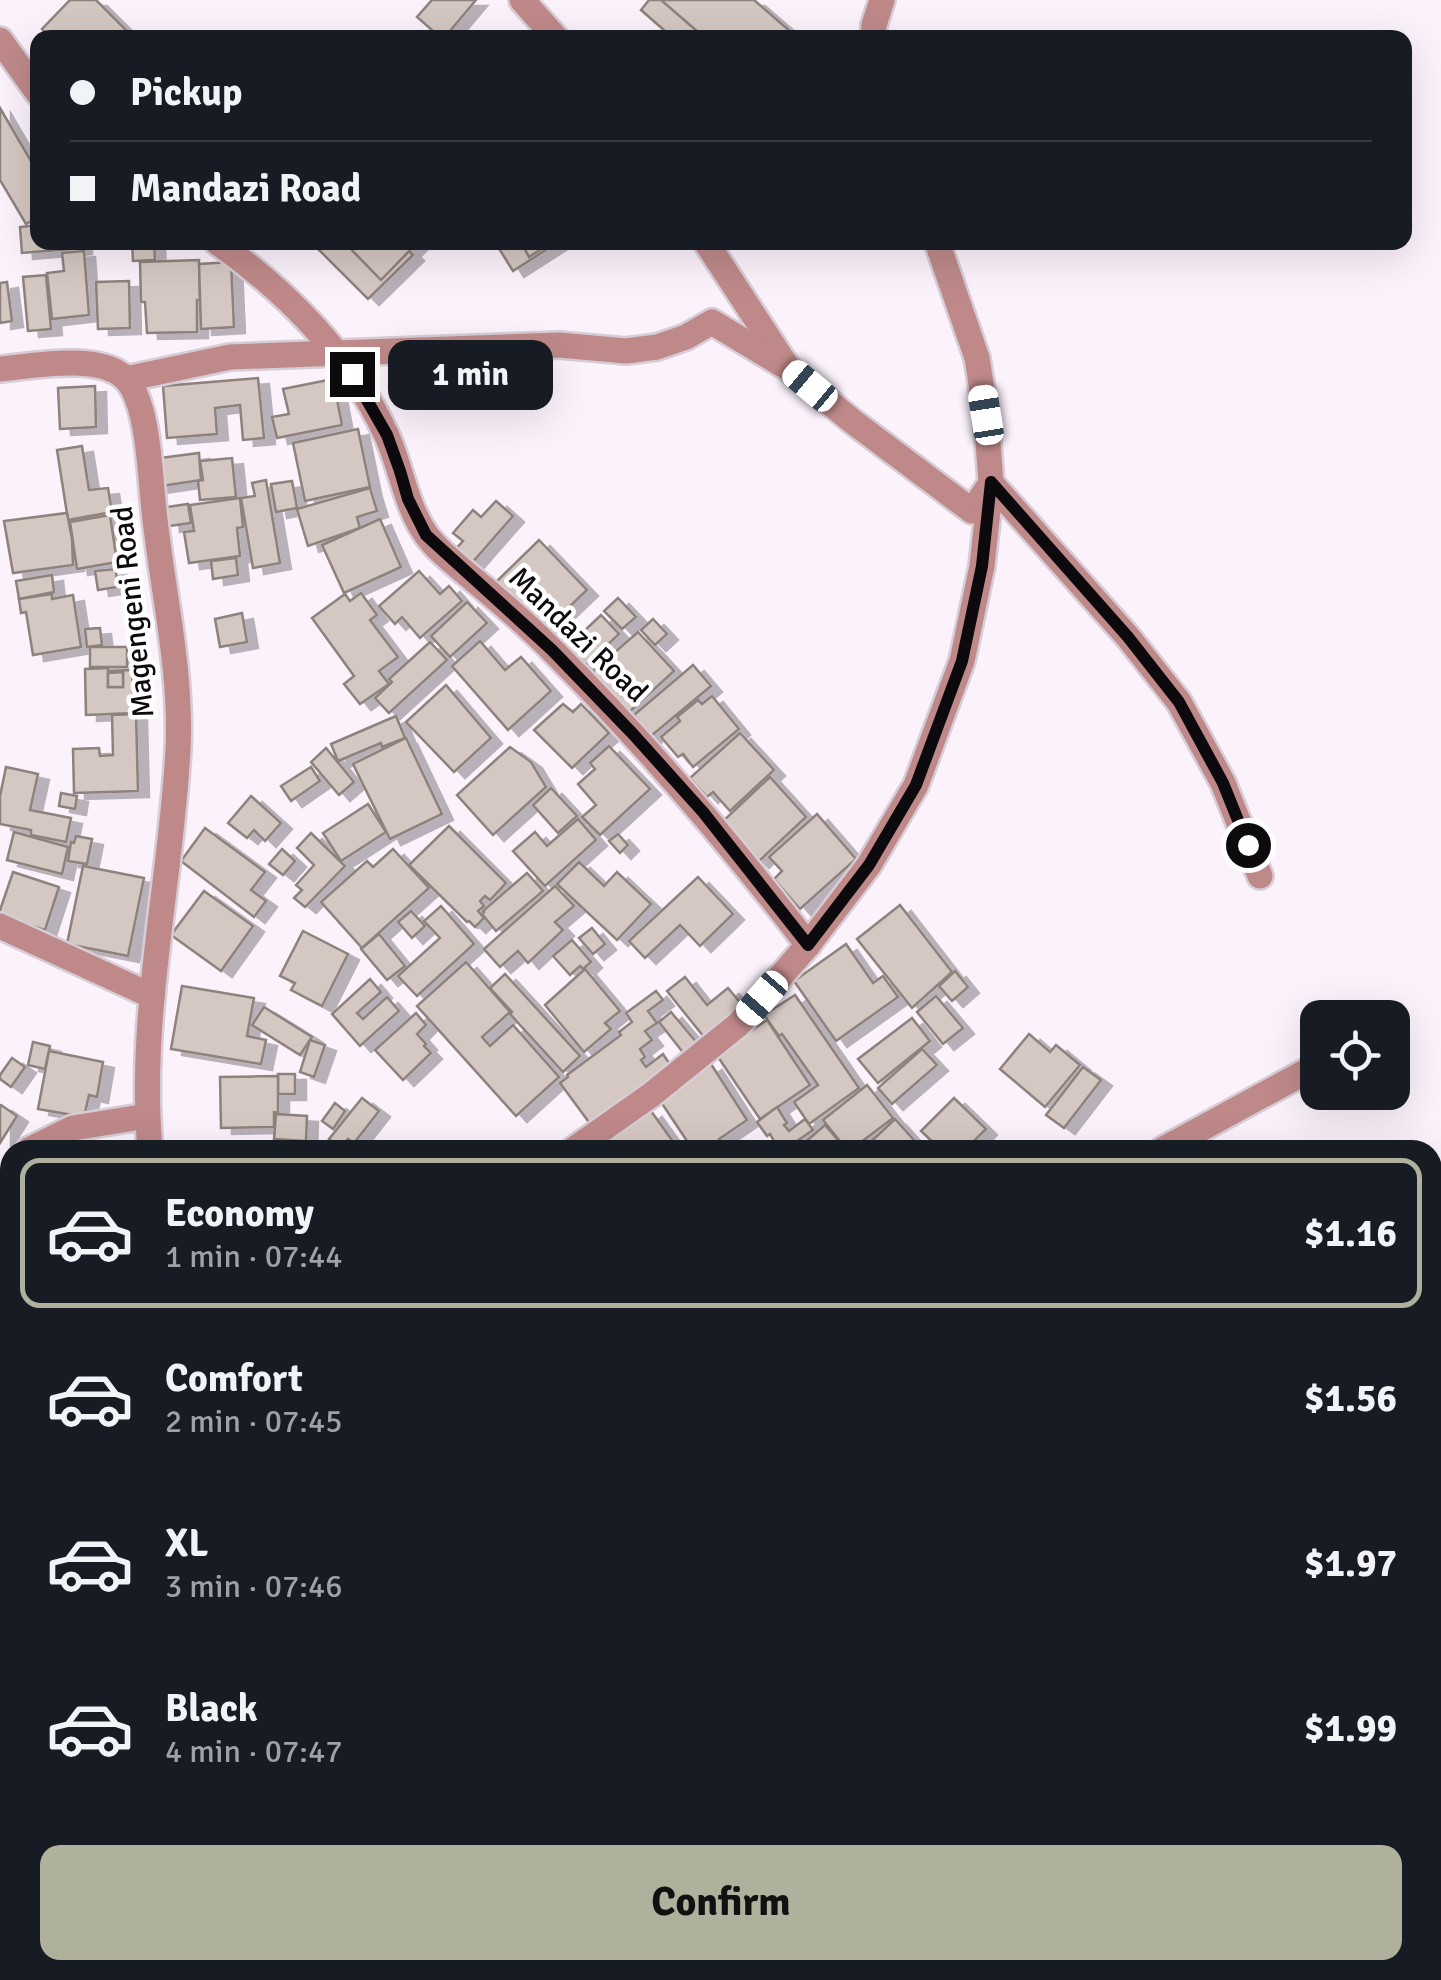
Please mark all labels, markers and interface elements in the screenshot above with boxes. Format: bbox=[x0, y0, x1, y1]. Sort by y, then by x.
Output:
text: Pickup bbox=[130, 69, 242, 116]
text: Mandazi Road bbox=[130, 165, 361, 212]
callout: 1 min bbox=[387, 339, 552, 409]
route end bbox=[330, 352, 375, 397]
text: 1 min bbox=[432, 355, 509, 394]
car bbox=[777, 355, 843, 417]
car bbox=[966, 383, 1006, 447]
street label: Magengeni Road bbox=[103, 504, 163, 720]
street label: Mandazi Road bbox=[501, 559, 655, 711]
route start bbox=[1226, 823, 1271, 868]
car bbox=[731, 966, 793, 1030]
map controls bbox=[1300, 1000, 1410, 1110]
button: locate bbox=[1300, 1000, 1410, 1110]
icon: car bbox=[45, 1188, 135, 1278]
text: Economy bbox=[165, 1190, 314, 1237]
text: $1.16 bbox=[1304, 1210, 1397, 1257]
text: 1 min · 07:44 bbox=[165, 1237, 343, 1276]
icon: car bbox=[45, 1353, 135, 1443]
text: Comfort bbox=[165, 1355, 303, 1402]
text: $1.56 bbox=[1304, 1375, 1397, 1422]
text: 2 min · 07:45 bbox=[165, 1402, 343, 1441]
icon: car bbox=[45, 1518, 135, 1608]
text: XL bbox=[165, 1520, 208, 1567]
text: $1.97 bbox=[1304, 1540, 1397, 1587]
text: 3 min · 07:46 bbox=[165, 1567, 343, 1606]
icon: car bbox=[45, 1683, 135, 1773]
text: Black bbox=[165, 1685, 258, 1732]
text: $1.99 bbox=[1304, 1705, 1397, 1752]
text: 4 min · 07:47 bbox=[165, 1732, 343, 1771]
button: Confirm bbox=[40, 1845, 1402, 1960]

